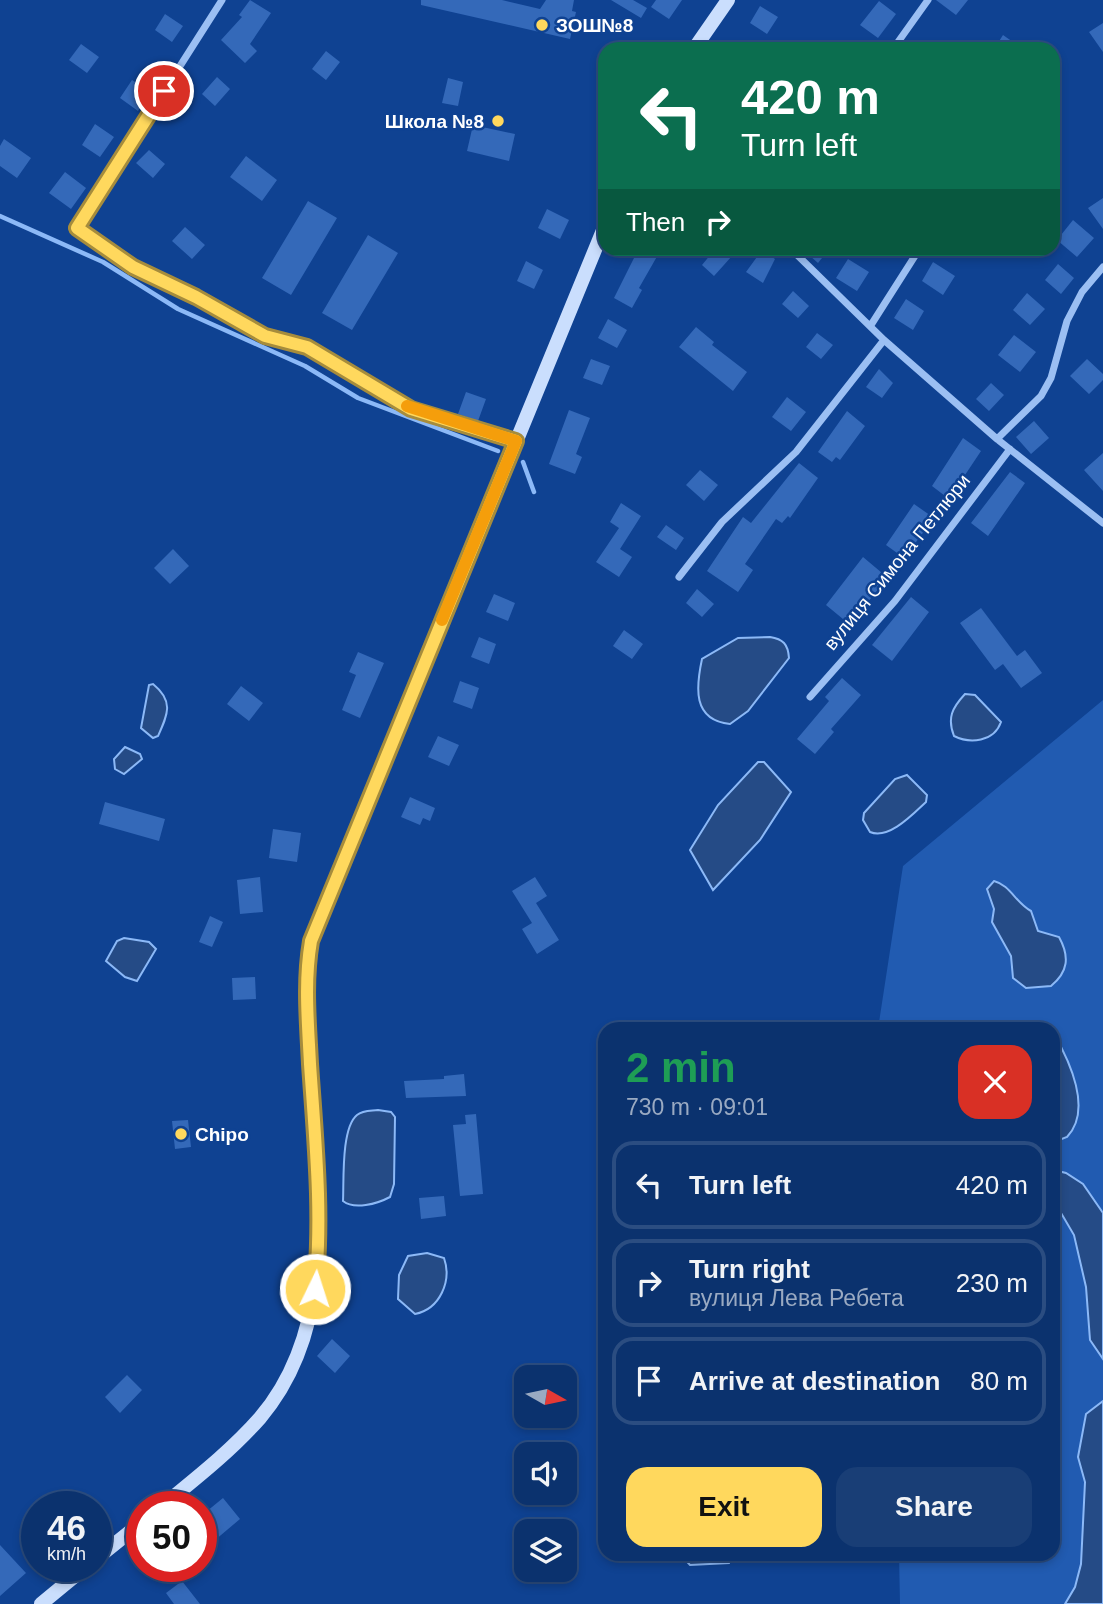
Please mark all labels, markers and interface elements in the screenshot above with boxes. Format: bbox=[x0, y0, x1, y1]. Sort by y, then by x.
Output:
place label: ЗОШ№8 bbox=[556, 15, 633, 36]
marker: ЗОШ№8 bbox=[534, 17, 550, 33]
pin bbox=[134, 61, 194, 121]
icon: left bbox=[626, 70, 717, 161]
text: 420 m bbox=[741, 70, 880, 124]
icon: arrive bbox=[145, 72, 183, 110]
place label: Школа №8 bbox=[385, 111, 484, 132]
marker: Школа №8 bbox=[490, 113, 506, 129]
text: Turn left bbox=[741, 127, 857, 163]
icon: right bbox=[699, 203, 737, 241]
text: Then bbox=[626, 207, 685, 237]
street label: вулиця Симона Петлюри bbox=[820, 470, 974, 654]
text: 2 min bbox=[626, 1044, 736, 1091]
button: close bbox=[958, 1045, 1032, 1119]
text: 730 m · 09:01 bbox=[626, 1094, 768, 1120]
place label: Chipo bbox=[195, 1124, 249, 1145]
marker: Chipo bbox=[173, 1126, 189, 1142]
icon: left bbox=[630, 1166, 668, 1204]
text: Turn left bbox=[689, 1170, 791, 1200]
text: 420 m bbox=[956, 1170, 1028, 1200]
position arrow bbox=[278, 1252, 352, 1326]
text: Turn right bbox=[689, 1254, 810, 1284]
icon: right bbox=[630, 1264, 668, 1302]
text: 230 m bbox=[956, 1268, 1028, 1298]
text: вулиця Лева Ребета bbox=[689, 1285, 904, 1311]
icon: arrive bbox=[630, 1362, 668, 1400]
north arrow bbox=[514, 1365, 578, 1428]
map controls bbox=[514, 1365, 577, 1582]
text: Arrive at destination bbox=[689, 1366, 940, 1396]
text: 80 m bbox=[970, 1366, 1028, 1396]
button: sound bbox=[514, 1442, 577, 1505]
button: Exit bbox=[626, 1467, 822, 1547]
button: Share bbox=[836, 1467, 1032, 1547]
speed limit sign: 50 bbox=[126, 1491, 217, 1582]
text: 46 bbox=[47, 1508, 86, 1547]
button: layers bbox=[514, 1519, 577, 1582]
text: km/h bbox=[47, 1544, 86, 1564]

